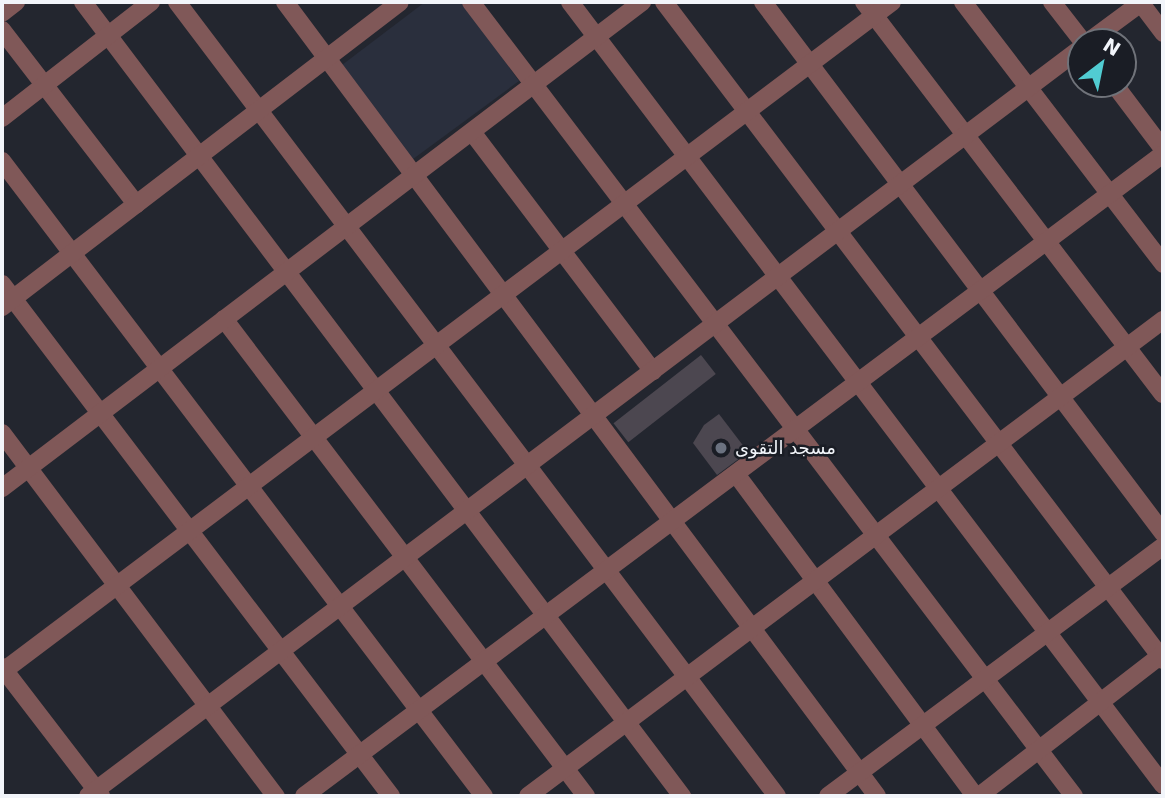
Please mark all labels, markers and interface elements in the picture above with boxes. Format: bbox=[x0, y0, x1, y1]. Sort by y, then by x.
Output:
north arrow bbox=[1067, 28, 1137, 98]
text: N bbox=[1099, 33, 1125, 60]
place label: مسجد التقوى bbox=[735, 437, 836, 459]
marker: مسجد التقوى bbox=[713, 440, 729, 456]

